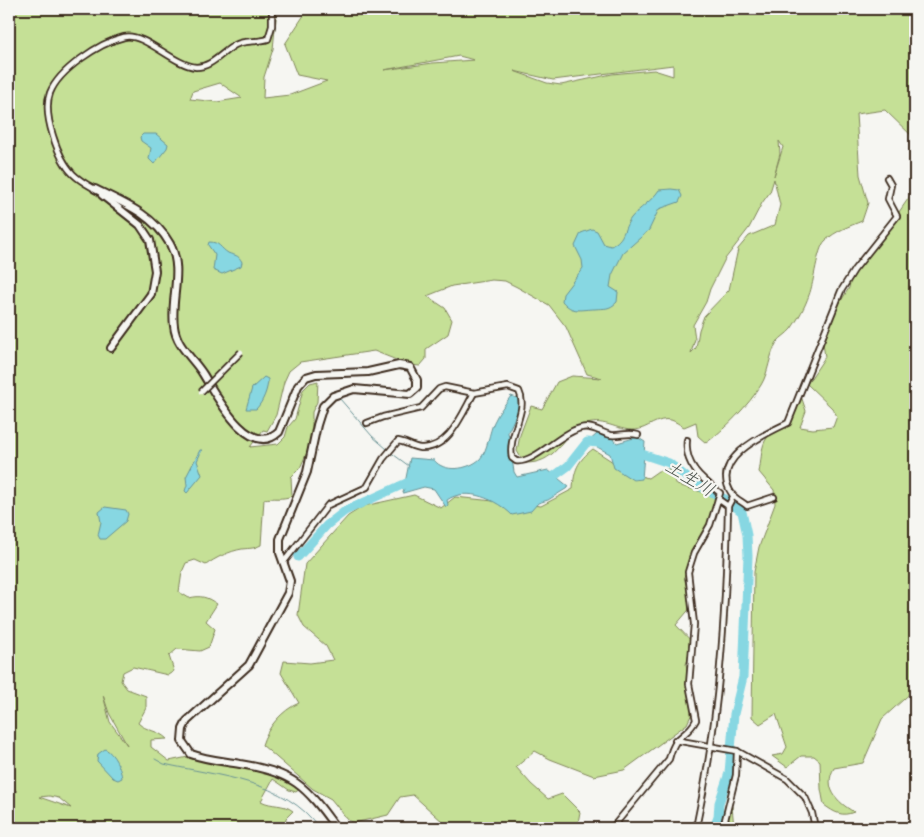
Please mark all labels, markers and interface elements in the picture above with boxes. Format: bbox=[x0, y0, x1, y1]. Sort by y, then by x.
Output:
water label: 土生川 bbox=[659, 450, 721, 506]

